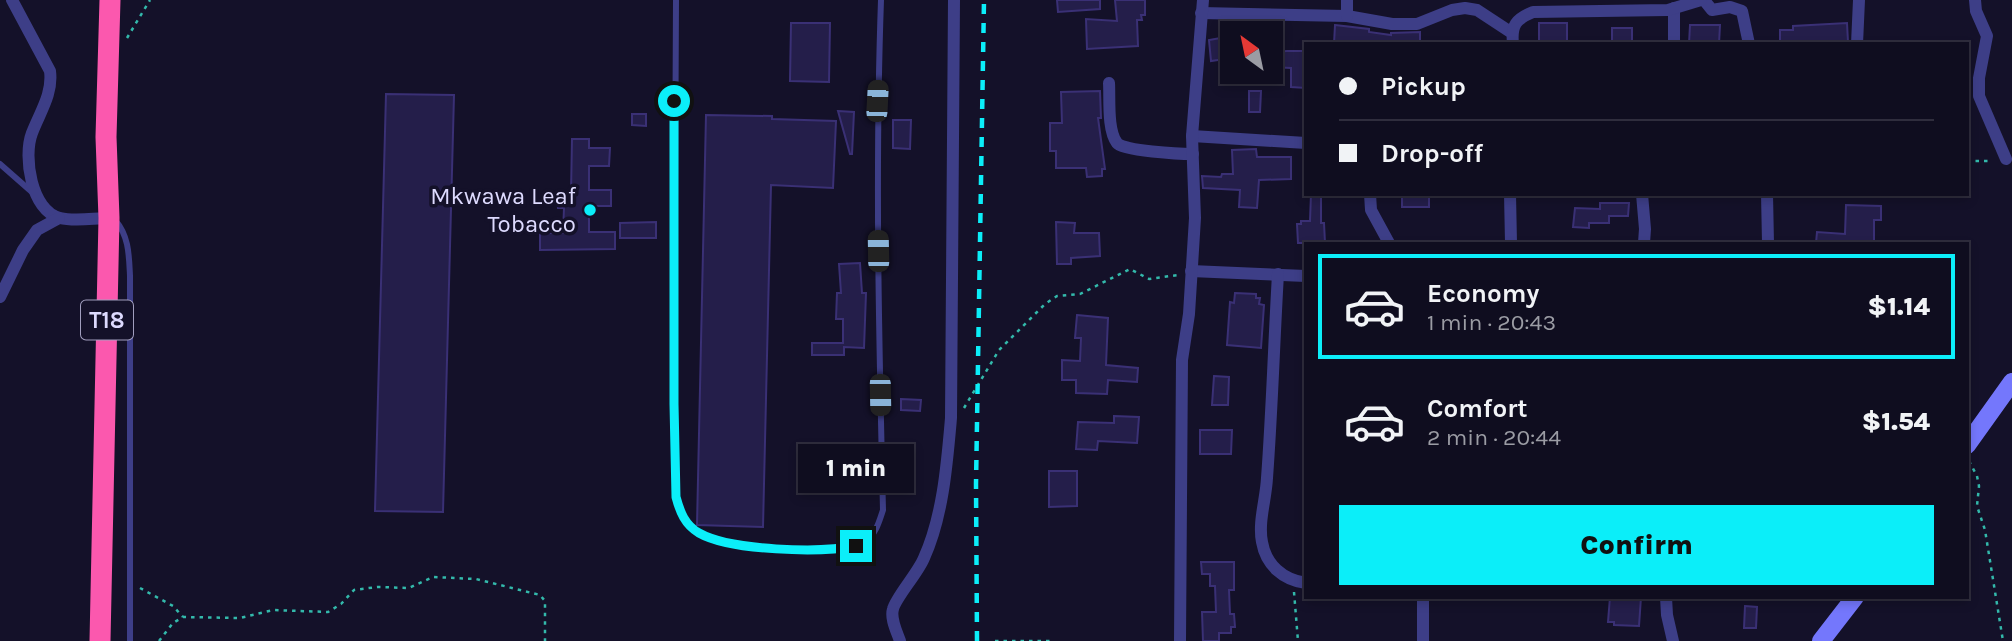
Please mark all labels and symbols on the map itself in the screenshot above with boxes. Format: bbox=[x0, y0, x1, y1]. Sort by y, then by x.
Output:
north arrow bbox=[1220, 21, 1283, 84]
car bbox=[866, 79, 889, 123]
route start bbox=[658, 85, 690, 117]
place label: Mkwawa Leaf Tobacco bbox=[430, 182, 577, 238]
marker: Mkwawa Leaf Tobacco bbox=[582, 202, 598, 218]
car bbox=[868, 230, 889, 272]
road number: T18 bbox=[81, 300, 133, 340]
car bbox=[870, 374, 891, 416]
callout: 1 min bbox=[798, 444, 914, 494]
route end bbox=[840, 530, 872, 562]

